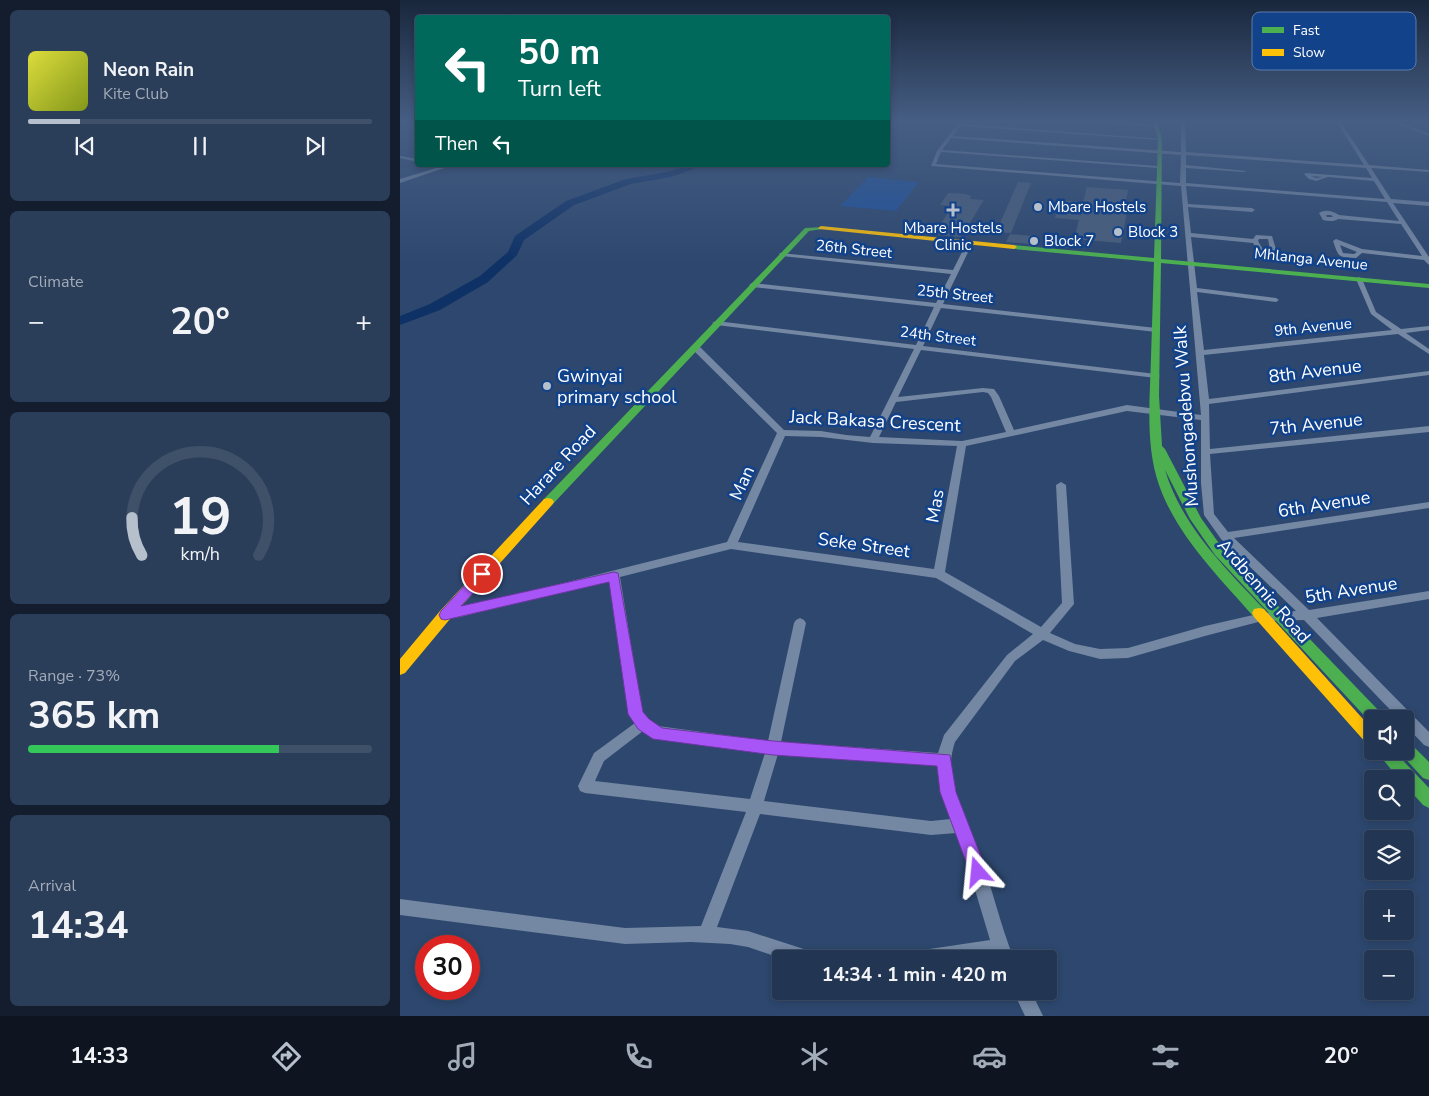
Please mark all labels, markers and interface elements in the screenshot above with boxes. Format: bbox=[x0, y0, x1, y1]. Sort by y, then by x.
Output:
legend bbox=[1252, 12, 1416, 70]
text: Fast bbox=[1293, 21, 1319, 40]
text: 50 m bbox=[518, 29, 600, 76]
icon: left bbox=[435, 35, 500, 100]
text: Slow bbox=[1293, 43, 1325, 62]
text: Neon Rain bbox=[103, 57, 194, 83]
text: Turn left bbox=[518, 74, 601, 104]
text: Kite Club bbox=[103, 83, 169, 105]
icon: left bbox=[488, 130, 516, 158]
text: Then bbox=[435, 131, 478, 157]
icon: previous bbox=[71, 132, 99, 160]
icon: pause bbox=[186, 132, 214, 160]
icon: next bbox=[301, 132, 329, 160]
place label: Mbare Hostels bbox=[1048, 197, 1146, 217]
marker: Mbare Hostels bbox=[1032, 201, 1044, 213]
marker: Mbare Hostels Clinic bbox=[946, 203, 960, 217]
place label: Mbare Hostels Clinic bbox=[904, 218, 1002, 255]
place label: Block 3 bbox=[1128, 222, 1178, 242]
marker: Block 3 bbox=[1112, 226, 1124, 238]
place label: Block 7 bbox=[1044, 231, 1094, 251]
street label: 26th Street bbox=[815, 235, 894, 263]
marker: Block 7 bbox=[1028, 235, 1040, 247]
street label: Mhlanga Avenue bbox=[1253, 243, 1369, 275]
text: Climate bbox=[28, 271, 83, 293]
street label: 25th Street bbox=[916, 280, 995, 308]
text: 20° bbox=[170, 296, 230, 347]
text: − bbox=[28, 303, 45, 341]
text: + bbox=[355, 303, 372, 341]
street label: 9th Avenue bbox=[1273, 313, 1353, 341]
street label: 24th Street bbox=[899, 321, 978, 351]
street label: Mushongadebvu Walk bbox=[1168, 324, 1204, 508]
street label: 8th Avenue bbox=[1267, 353, 1363, 389]
place label: Gwinyai primary school bbox=[557, 364, 677, 409]
marker: Gwinyai primary school bbox=[541, 380, 553, 392]
street label: Jack Bakasa Crescent bbox=[788, 404, 962, 438]
street label: 7th Avenue bbox=[1268, 407, 1364, 441]
street label: Harare Road bbox=[515, 420, 601, 510]
street label: Man bbox=[724, 462, 760, 504]
text: 19 bbox=[169, 481, 231, 552]
street label: 6th Avenue bbox=[1276, 485, 1372, 523]
street label: Mas bbox=[920, 487, 950, 525]
street label: Seke Street bbox=[816, 527, 912, 563]
street label: Ardbennie Road bbox=[1212, 534, 1316, 648]
text: km/h bbox=[180, 542, 220, 566]
pin bbox=[461, 553, 503, 595]
icon: arrive bbox=[468, 560, 496, 588]
street label: 5th Avenue bbox=[1303, 571, 1399, 609]
text: Range · 73% bbox=[28, 665, 120, 687]
text: 365 km bbox=[28, 690, 160, 741]
map controls bbox=[1364, 710, 1414, 1000]
button: sound bbox=[1364, 710, 1414, 760]
button: search bbox=[1364, 770, 1414, 820]
button: layers bbox=[1364, 830, 1414, 880]
position arrow bbox=[951, 845, 1003, 897]
text: Arrival bbox=[28, 875, 76, 897]
button: + bbox=[1364, 890, 1414, 940]
text: 14:34 bbox=[28, 900, 129, 951]
speed limit sign: 30 bbox=[415, 935, 480, 1000]
button: − bbox=[1364, 950, 1414, 1000]
text: 14:34 · 1 min · 420 m bbox=[822, 962, 1007, 988]
icon: directions bbox=[269, 1039, 304, 1074]
icon: music bbox=[445, 1039, 480, 1074]
icon: phone bbox=[621, 1039, 656, 1074]
icon: climate bbox=[797, 1039, 832, 1074]
icon: car bbox=[972, 1039, 1007, 1074]
icon: filters bbox=[1148, 1039, 1183, 1074]
text: 14:33 bbox=[70, 1041, 129, 1071]
text: 20° bbox=[1324, 1041, 1359, 1071]

